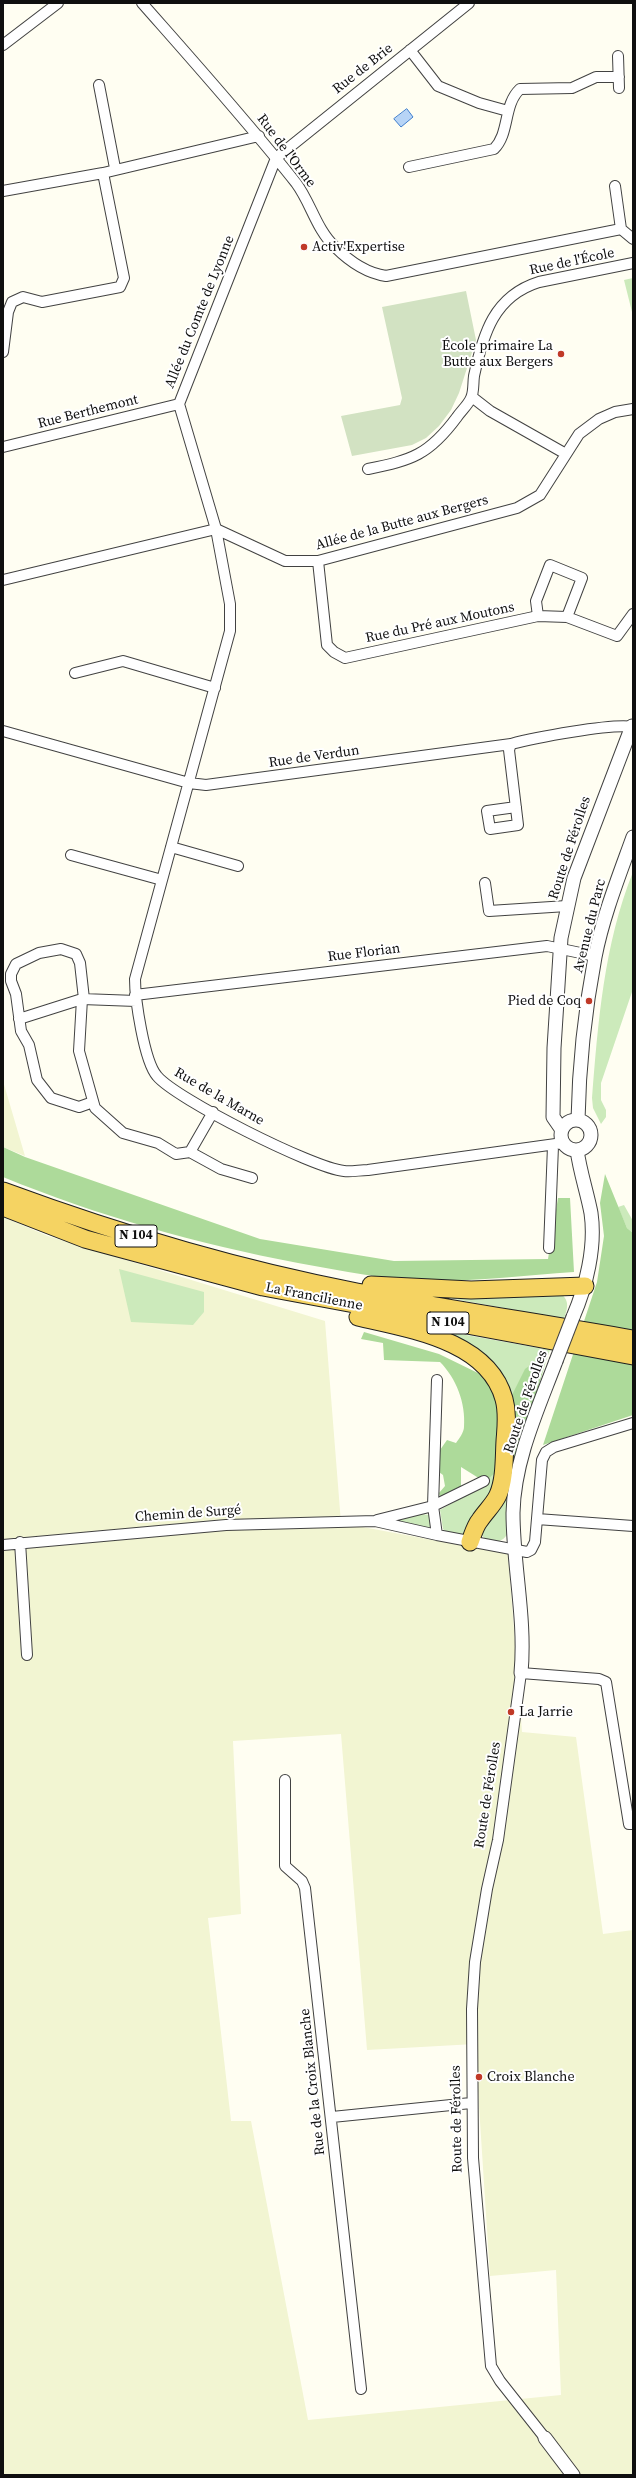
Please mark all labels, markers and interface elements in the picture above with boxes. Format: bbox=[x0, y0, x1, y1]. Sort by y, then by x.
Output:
street label: Rue de Brie bbox=[330, 40, 396, 98]
street label: Rue de l'Orme bbox=[253, 111, 319, 191]
street label: Allée du Comte de Lyonne bbox=[162, 233, 238, 391]
place label: Activ'Expertise bbox=[312, 239, 405, 255]
marker: Activ'Expertise bbox=[299, 242, 309, 252]
street label: Rue de l'École bbox=[528, 245, 616, 279]
place label: École primaire La Butte aux Bergers bbox=[442, 338, 553, 370]
marker: École primaire La Butte aux Bergers bbox=[556, 349, 566, 359]
street label: Rue Berthemont bbox=[36, 391, 140, 433]
street label: Allée de la Butte aux Bergers bbox=[314, 492, 490, 554]
street label: Rue du Pré aux Moutons bbox=[364, 599, 516, 647]
street label: Rue de Verdun bbox=[268, 742, 360, 772]
street label: Route de Férolles bbox=[545, 794, 595, 902]
street label: Avenue du Parc bbox=[570, 877, 610, 975]
street label: Rue Florian bbox=[327, 940, 401, 966]
place label: Pied de Coq bbox=[507, 993, 581, 1009]
marker: Pied de Coq bbox=[584, 996, 594, 1006]
street label: Rue de la Marne bbox=[171, 1064, 267, 1130]
road number: N 104 bbox=[115, 1225, 157, 1247]
street label: La Francilienne bbox=[264, 1279, 364, 1315]
road number: N 104 bbox=[427, 1312, 469, 1334]
street label: Route de Férolles bbox=[501, 1348, 551, 1456]
street label: Chemin de Surgé bbox=[134, 1502, 242, 1526]
place label: La Jarrie bbox=[519, 1704, 573, 1720]
marker: La Jarrie bbox=[506, 1707, 516, 1717]
street label: Route de Férolles bbox=[471, 1741, 505, 1849]
street label: Rue de la Croix Blanche bbox=[297, 2008, 329, 2156]
street label: Route de Férolles bbox=[448, 2065, 466, 2173]
place label: Croix Blanche bbox=[487, 2069, 575, 2085]
marker: Croix Blanche bbox=[474, 2072, 484, 2082]

